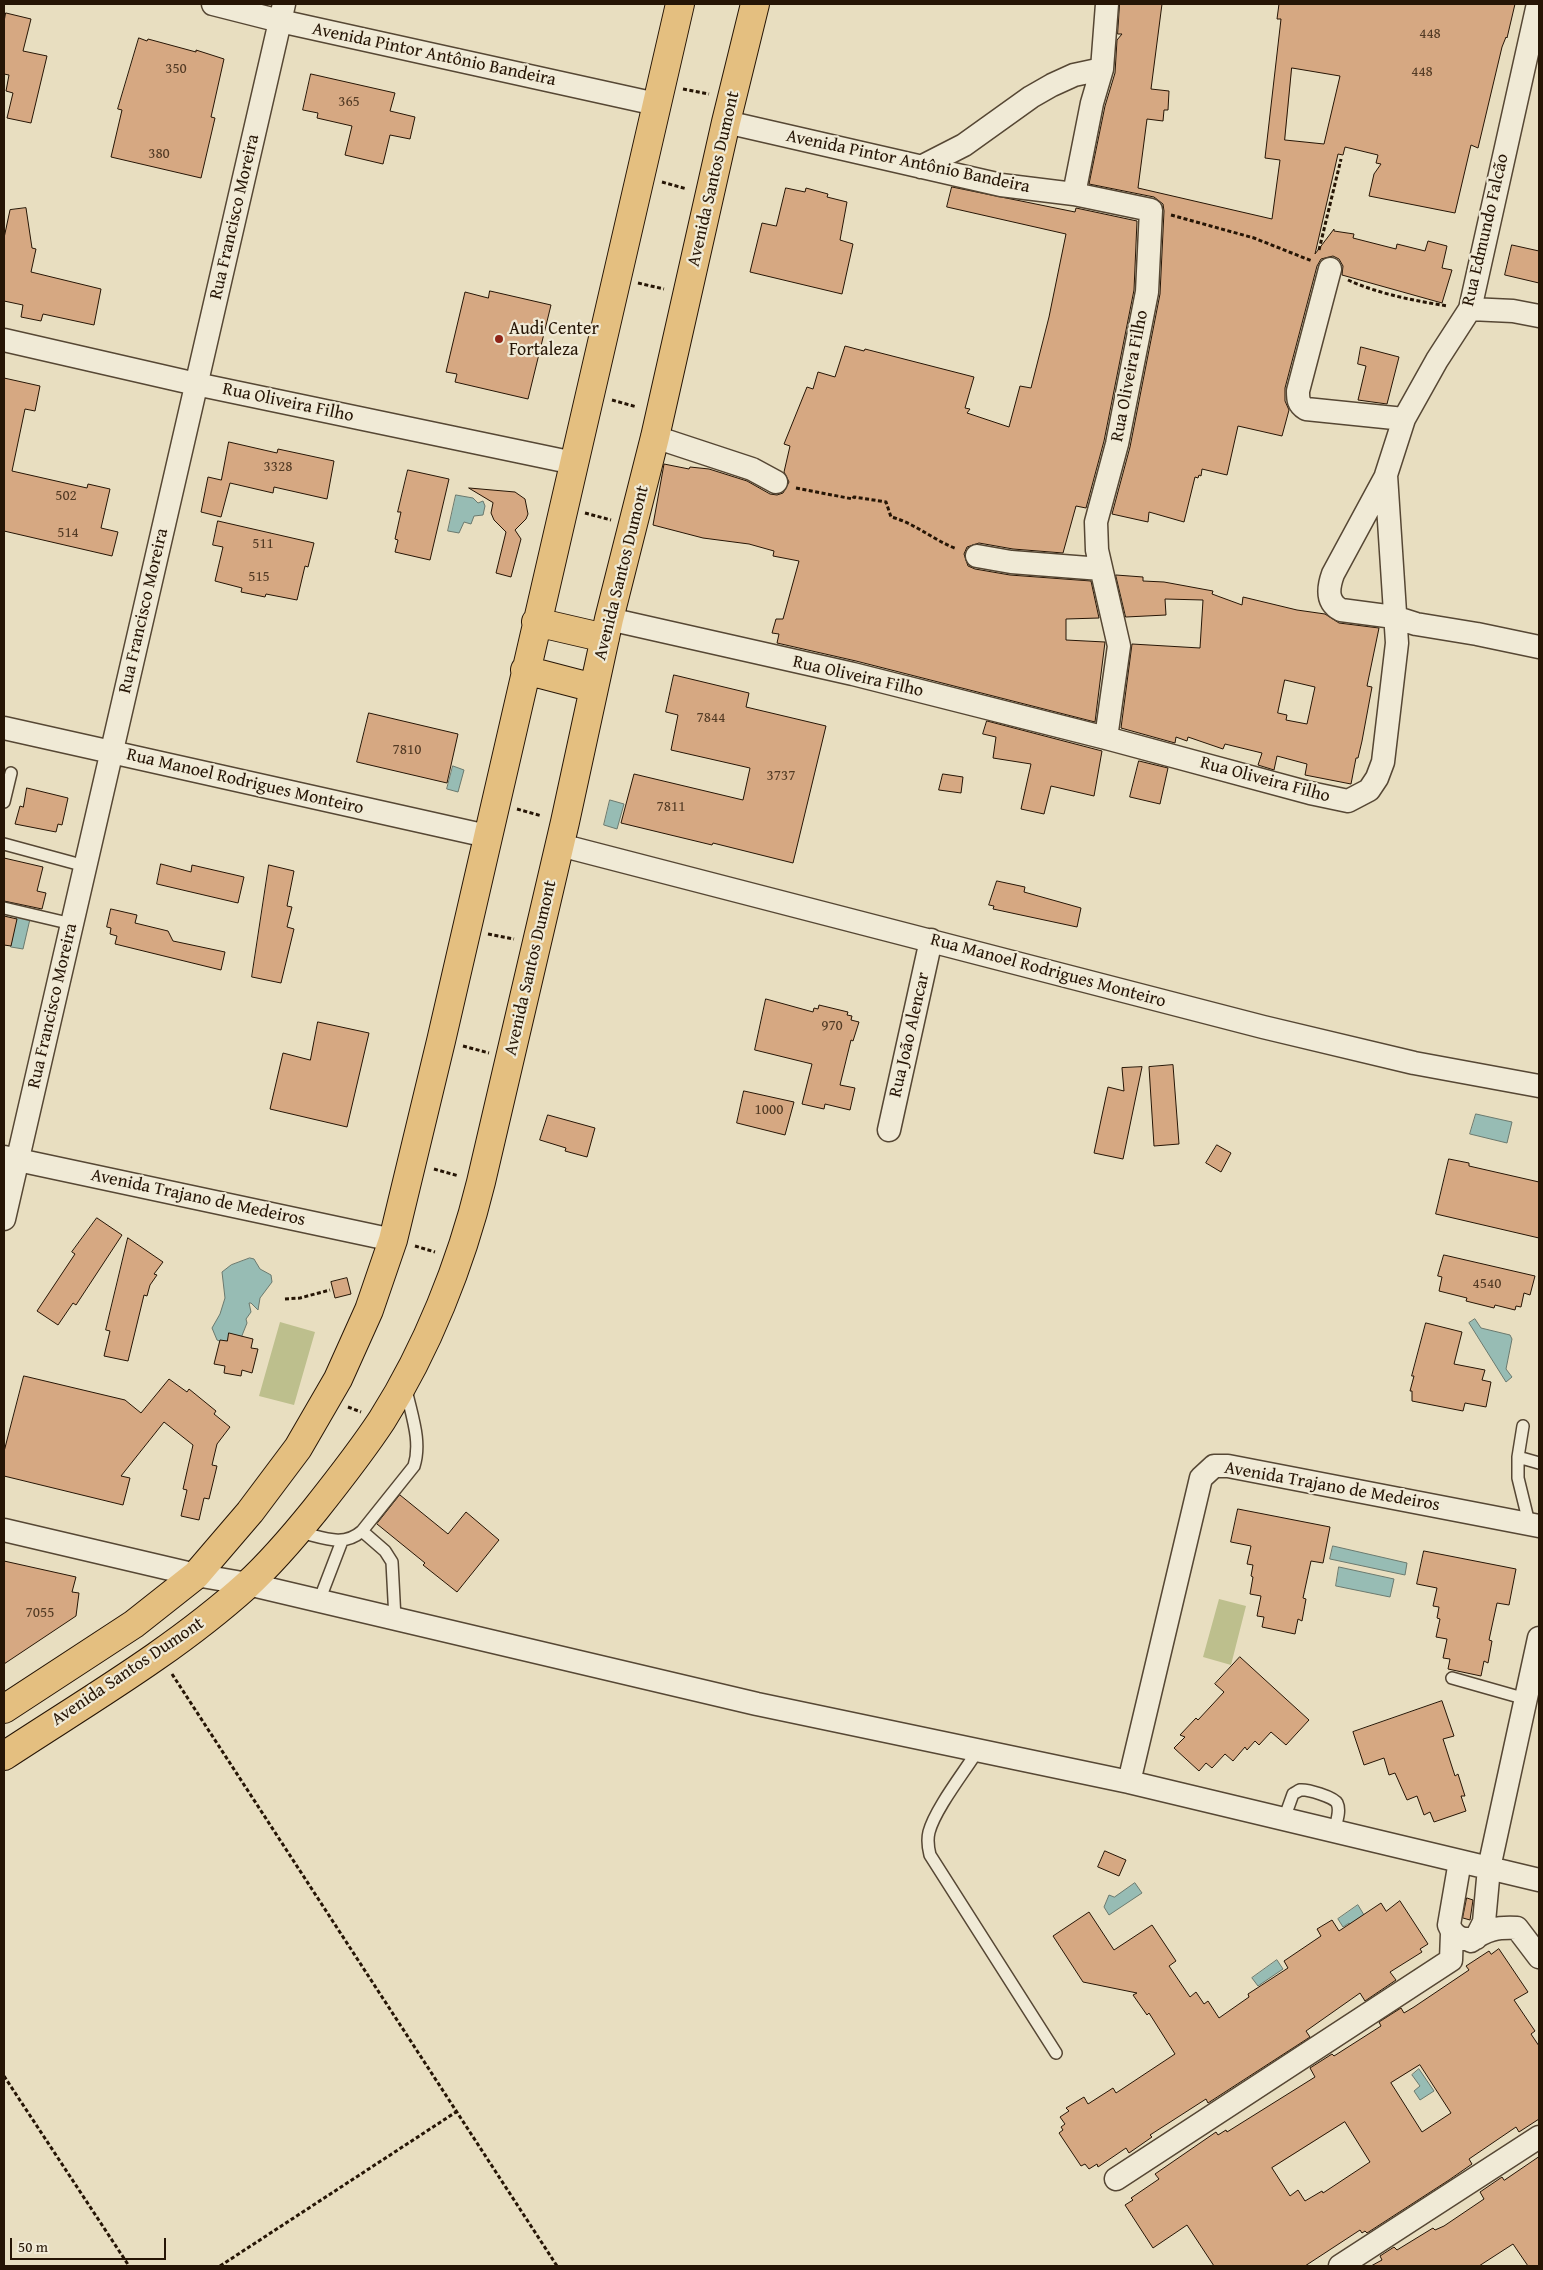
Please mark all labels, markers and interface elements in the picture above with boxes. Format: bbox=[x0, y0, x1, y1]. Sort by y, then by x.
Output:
street label: Avenida Pintor Antônio Bandeira bbox=[310, 19, 558, 91]
house number: 448 bbox=[1419, 25, 1441, 43]
house number: 350 bbox=[165, 60, 187, 78]
house number: 448 bbox=[1411, 63, 1433, 81]
street label: Avenida Santos Dumont bbox=[683, 89, 745, 269]
house number: 365 bbox=[338, 93, 360, 111]
street label: Avenida Pintor Antônio Bandeira bbox=[784, 126, 1032, 198]
street label: Rua Francisco Moreira bbox=[205, 132, 265, 302]
house number: 380 bbox=[148, 145, 170, 163]
street label: Rua Edmundo Falcão bbox=[1458, 152, 1514, 308]
street label: Rua Oliveira Filho bbox=[1107, 308, 1153, 444]
place label: Audi Center Fortaleza bbox=[509, 318, 599, 360]
marker: Audi Center Fortaleza bbox=[493, 333, 505, 345]
street label: Rua Oliveira Filho bbox=[220, 379, 356, 427]
house number: 3328 bbox=[264, 458, 292, 476]
street label: Avenida Santos Dumont bbox=[590, 483, 654, 663]
house number: 502 bbox=[55, 487, 77, 505]
house number: 514 bbox=[57, 524, 79, 542]
street label: Rua Francisco Moreira bbox=[114, 526, 174, 696]
house number: 511 bbox=[252, 535, 274, 553]
house number: 515 bbox=[248, 568, 270, 586]
street label: Rua Oliveira Filho bbox=[791, 651, 925, 703]
house number: 7844 bbox=[697, 709, 725, 727]
house number: 7810 bbox=[393, 741, 421, 759]
street label: Rua Manoel Rodrigues Monteiro bbox=[124, 744, 366, 820]
street label: Rua Oliveira Filho bbox=[1198, 752, 1332, 808]
house number: 3737 bbox=[767, 767, 795, 785]
house number: 7811 bbox=[657, 798, 685, 816]
street label: Avenida Santos Dumont bbox=[500, 878, 562, 1058]
street label: Rua Francisco Moreira bbox=[23, 921, 83, 1091]
street label: Rua Manoel Rodrigues Monteiro bbox=[928, 929, 1168, 1013]
street label: Rua João Alencar bbox=[885, 970, 935, 1100]
house number: 970 bbox=[821, 1017, 843, 1035]
house number: 1000 bbox=[755, 1101, 783, 1119]
street label: Avenida Trajano de Medeiros bbox=[89, 1165, 307, 1231]
house number: 4540 bbox=[1473, 1275, 1501, 1293]
street label: Avenida Trajano de Medeiros bbox=[1223, 1457, 1441, 1517]
house number: 7055 bbox=[26, 1604, 54, 1622]
street label: Avenida Santos Dumont bbox=[48, 1613, 208, 1731]
scale bar bbox=[12, 2228, 169, 2260]
text: 50 m bbox=[18, 2236, 48, 2257]

